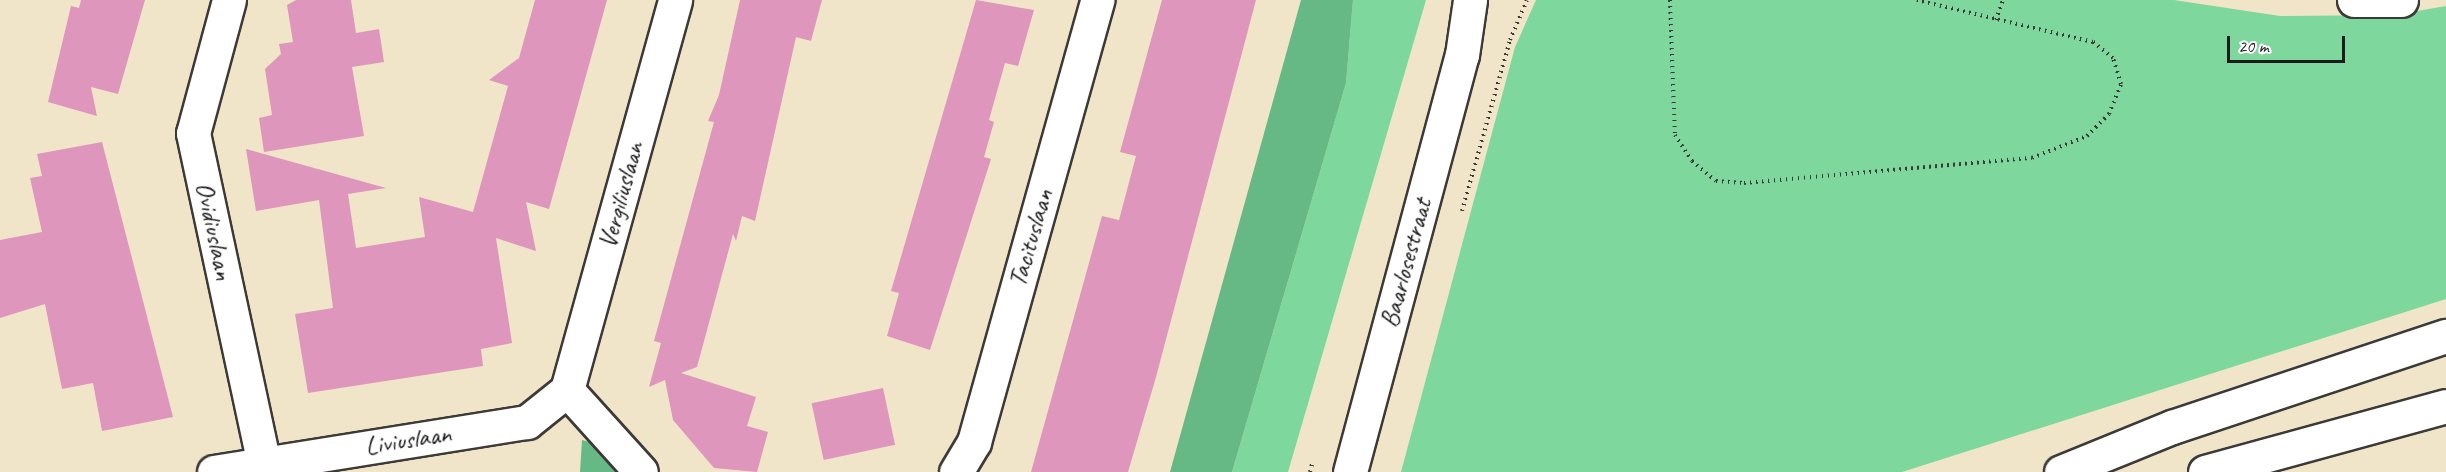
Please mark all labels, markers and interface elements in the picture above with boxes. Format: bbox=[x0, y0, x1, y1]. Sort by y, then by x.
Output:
scale bar bbox=[2230, 24, 2348, 62]
text: 20 m bbox=[2238, 35, 2269, 57]
street label: Vergiliuslaan bbox=[592, 138, 650, 252]
street label: Ovidiuslaan bbox=[188, 179, 240, 283]
street label: Tacituslaan bbox=[1002, 186, 1060, 290]
street label: Baarlosestraat bbox=[1374, 195, 1438, 331]
street label: Liviuslaan bbox=[363, 418, 453, 462]

